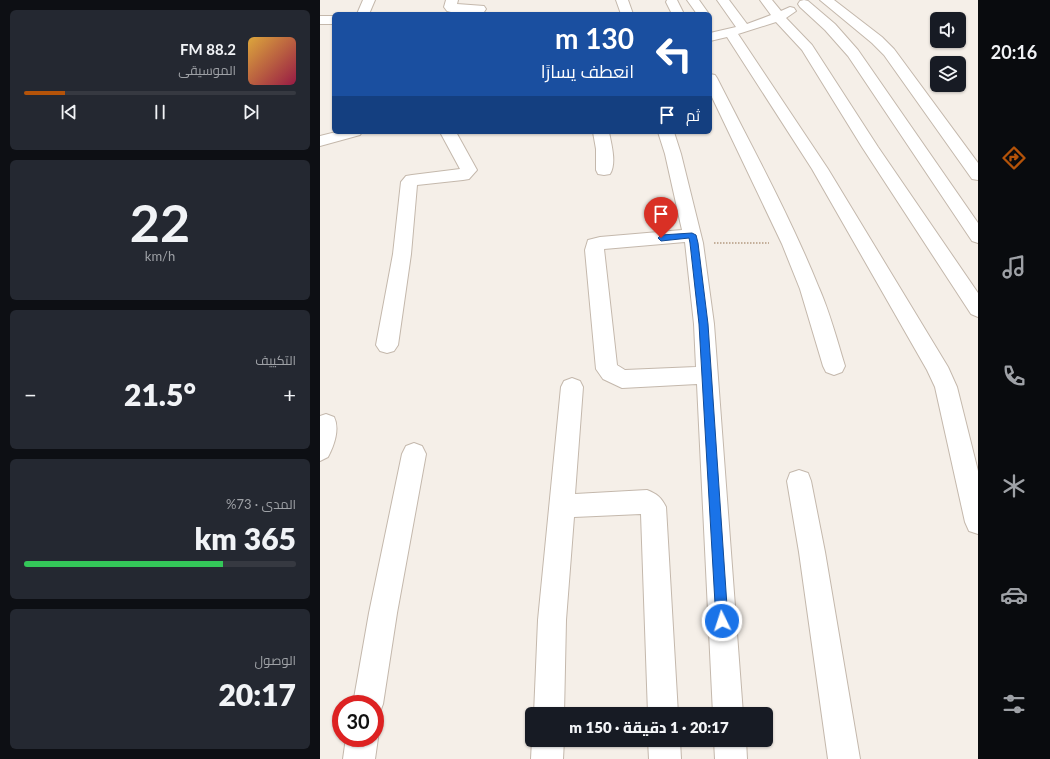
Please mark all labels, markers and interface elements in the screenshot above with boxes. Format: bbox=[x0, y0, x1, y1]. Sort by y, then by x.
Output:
map controls bbox=[930, 12, 966, 92]
button: sound bbox=[930, 12, 966, 48]
text: 130 m bbox=[555, 21, 634, 55]
icon: left bbox=[648, 28, 700, 80]
text: 88.2 FM bbox=[180, 40, 236, 58]
text: 20:16 bbox=[991, 41, 1037, 63]
button: layers bbox=[930, 56, 966, 92]
text: انعطف يسارًا bbox=[541, 60, 634, 82]
text: الموسيقى bbox=[178, 62, 236, 78]
icon: previous bbox=[58, 101, 80, 123]
icon: pause bbox=[149, 101, 171, 123]
icon: next bbox=[240, 101, 262, 123]
icon: arrive bbox=[656, 104, 678, 126]
text: ثم bbox=[686, 106, 700, 124]
icon: directions bbox=[1000, 144, 1028, 172]
text: 22 bbox=[130, 191, 190, 253]
pin bbox=[644, 197, 678, 238]
icon: arrive bbox=[650, 203, 672, 225]
text: km/h bbox=[145, 248, 175, 264]
icon: music bbox=[1000, 253, 1028, 281]
text: التكييف bbox=[255, 352, 296, 368]
icon: phone bbox=[1000, 362, 1028, 390]
text: 21.5° bbox=[124, 376, 196, 412]
text: − bbox=[24, 381, 37, 408]
text: + bbox=[283, 381, 296, 408]
icon: climate bbox=[1000, 472, 1028, 500]
text: المدى · 73% bbox=[226, 496, 296, 512]
text: 365 km bbox=[195, 520, 296, 556]
icon: car bbox=[1000, 581, 1028, 609]
position arrow bbox=[701, 600, 743, 642]
text: الوصول bbox=[255, 652, 296, 668]
text: 20:17 bbox=[218, 676, 296, 712]
icon: filters bbox=[1000, 690, 1028, 718]
speed limit sign: 30 bbox=[332, 695, 384, 747]
text: 20:17 · 1 دقيقة · 150 m bbox=[569, 718, 729, 736]

